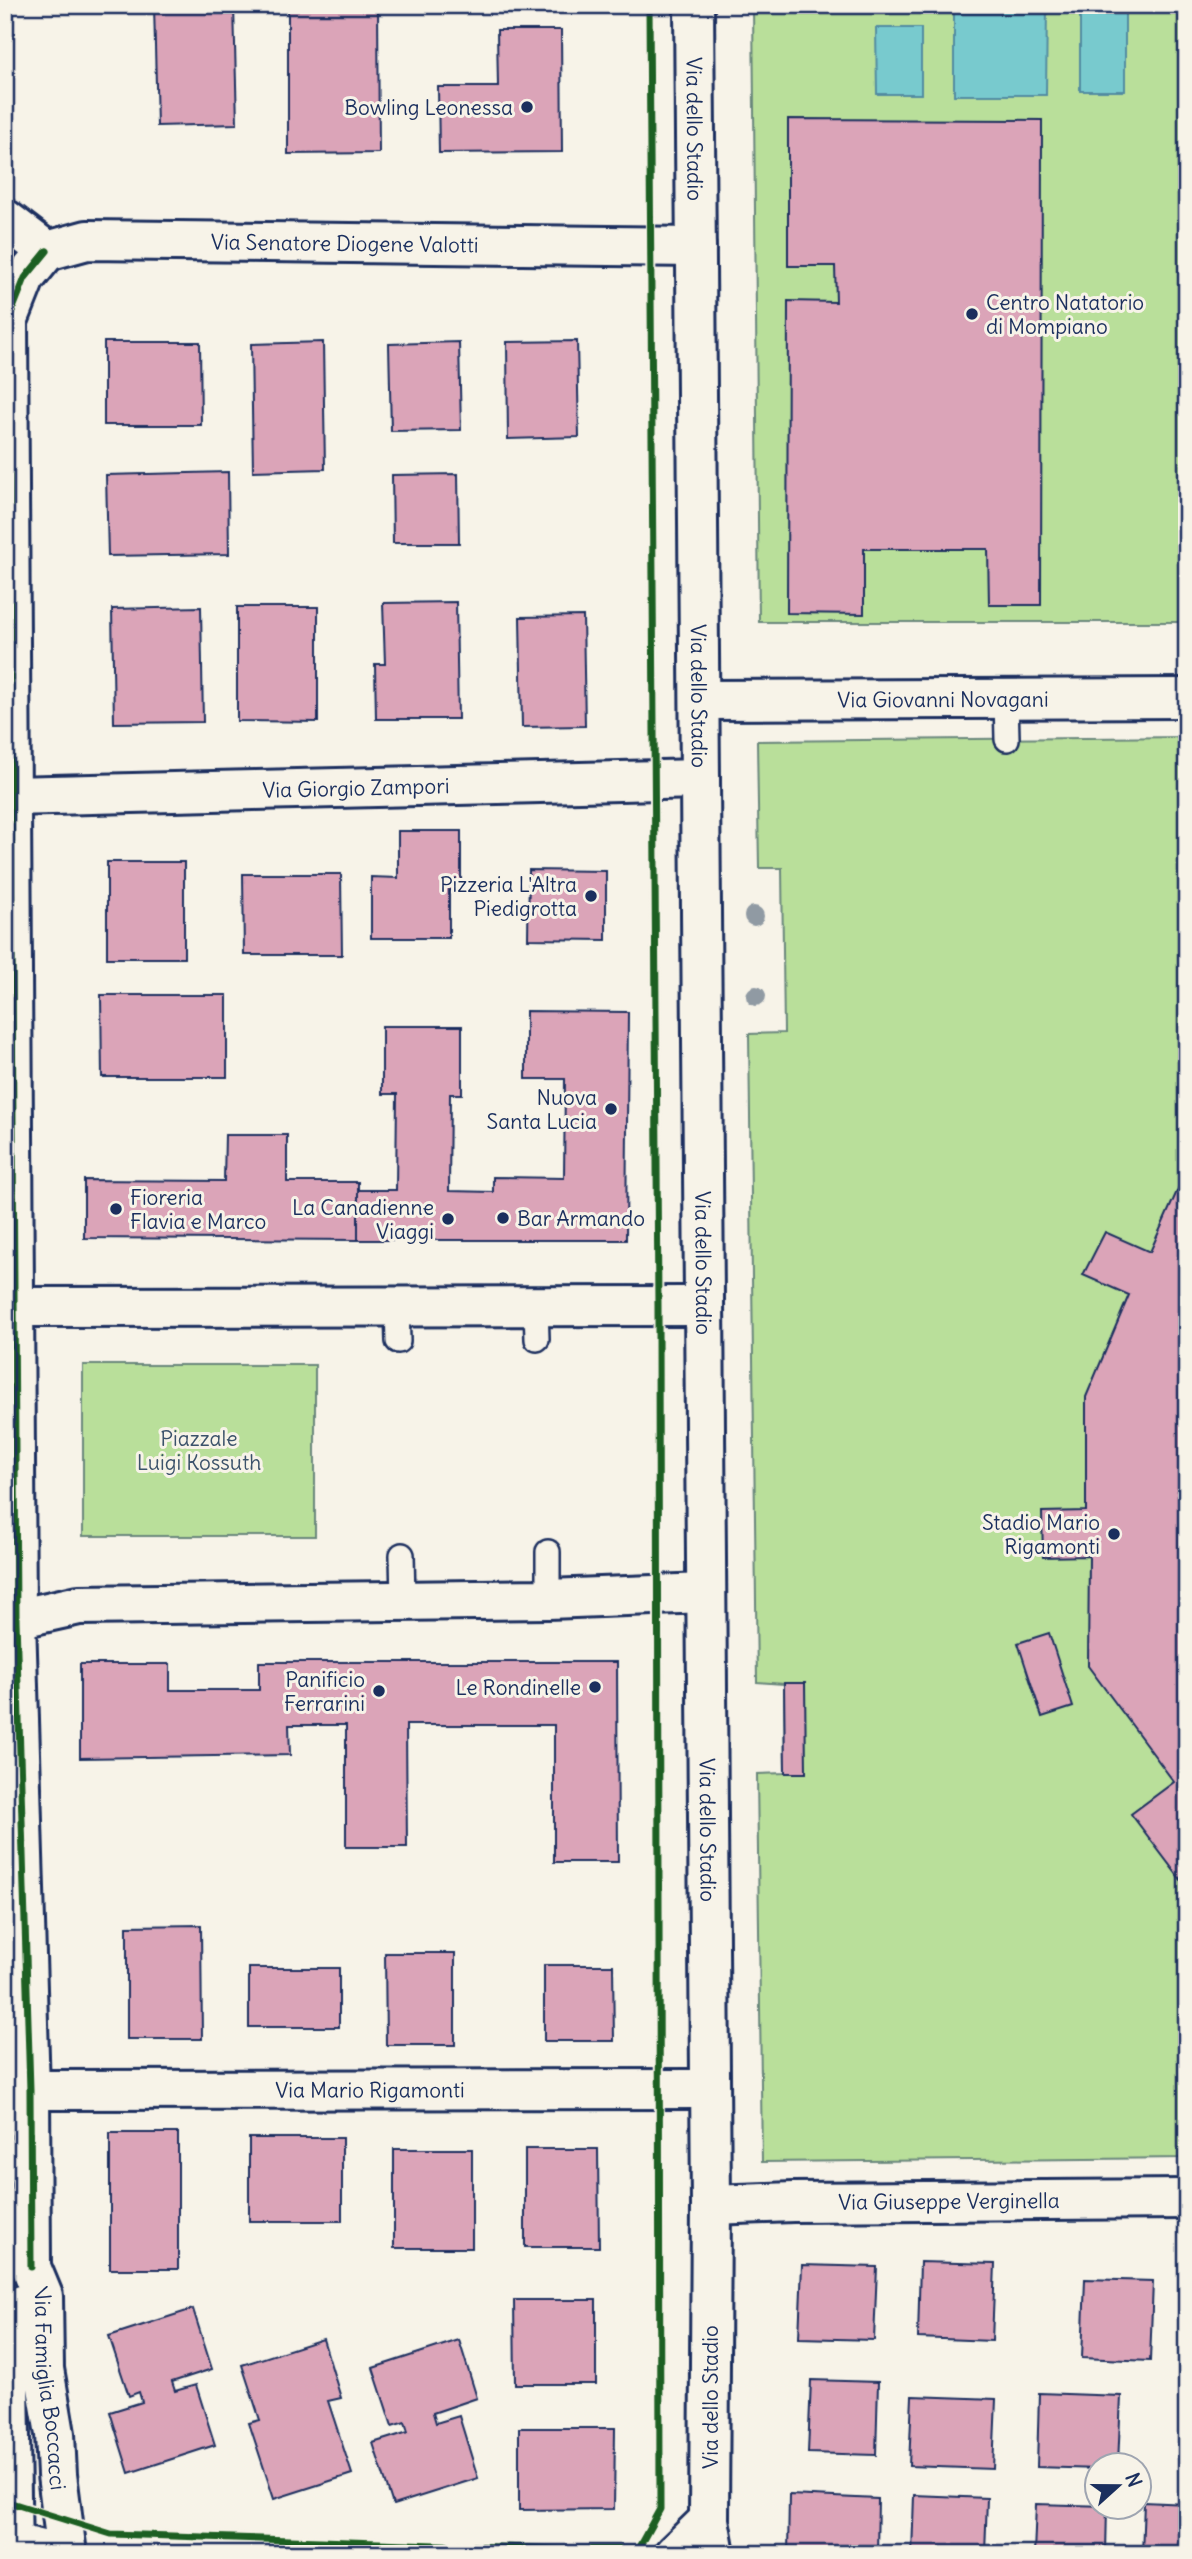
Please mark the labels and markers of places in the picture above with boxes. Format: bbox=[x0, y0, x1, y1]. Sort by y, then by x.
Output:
place label: Bowling Leonessa bbox=[344, 94, 513, 121]
marker: Bowling Leonessa bbox=[519, 99, 535, 115]
place label: Centro Natatorio di Mompiano bbox=[986, 289, 1144, 340]
marker: Centro Natatorio di Mompiano bbox=[964, 306, 980, 322]
place label: Pizzeria L'Altra Piedigrotta bbox=[440, 871, 577, 922]
marker: Pizzeria L'Altra Piedigrotta bbox=[583, 888, 599, 904]
place label: Nuova Santa Lucia bbox=[487, 1084, 597, 1135]
marker: Nuova Santa Lucia bbox=[603, 1101, 619, 1117]
place label: Fioreria Flavia e Marco bbox=[130, 1184, 266, 1235]
place label: La Canadienne Viaggi bbox=[292, 1194, 434, 1245]
marker: Fioreria Flavia e Marco bbox=[108, 1201, 124, 1217]
place label: Bar Armando bbox=[517, 1205, 645, 1232]
marker: Bar Armando bbox=[495, 1210, 511, 1226]
marker: La Canadienne Viaggi bbox=[440, 1211, 456, 1227]
place label: Stadio Mario Rigamonti bbox=[982, 1509, 1100, 1560]
marker: Stadio Mario Rigamonti bbox=[1106, 1526, 1122, 1542]
place label: Panificio Ferrarini bbox=[284, 1666, 365, 1717]
place label: Le Rondinelle bbox=[456, 1674, 581, 1701]
marker: Le Rondinelle bbox=[587, 1679, 603, 1695]
marker: Panificio Ferrarini bbox=[371, 1683, 387, 1699]

